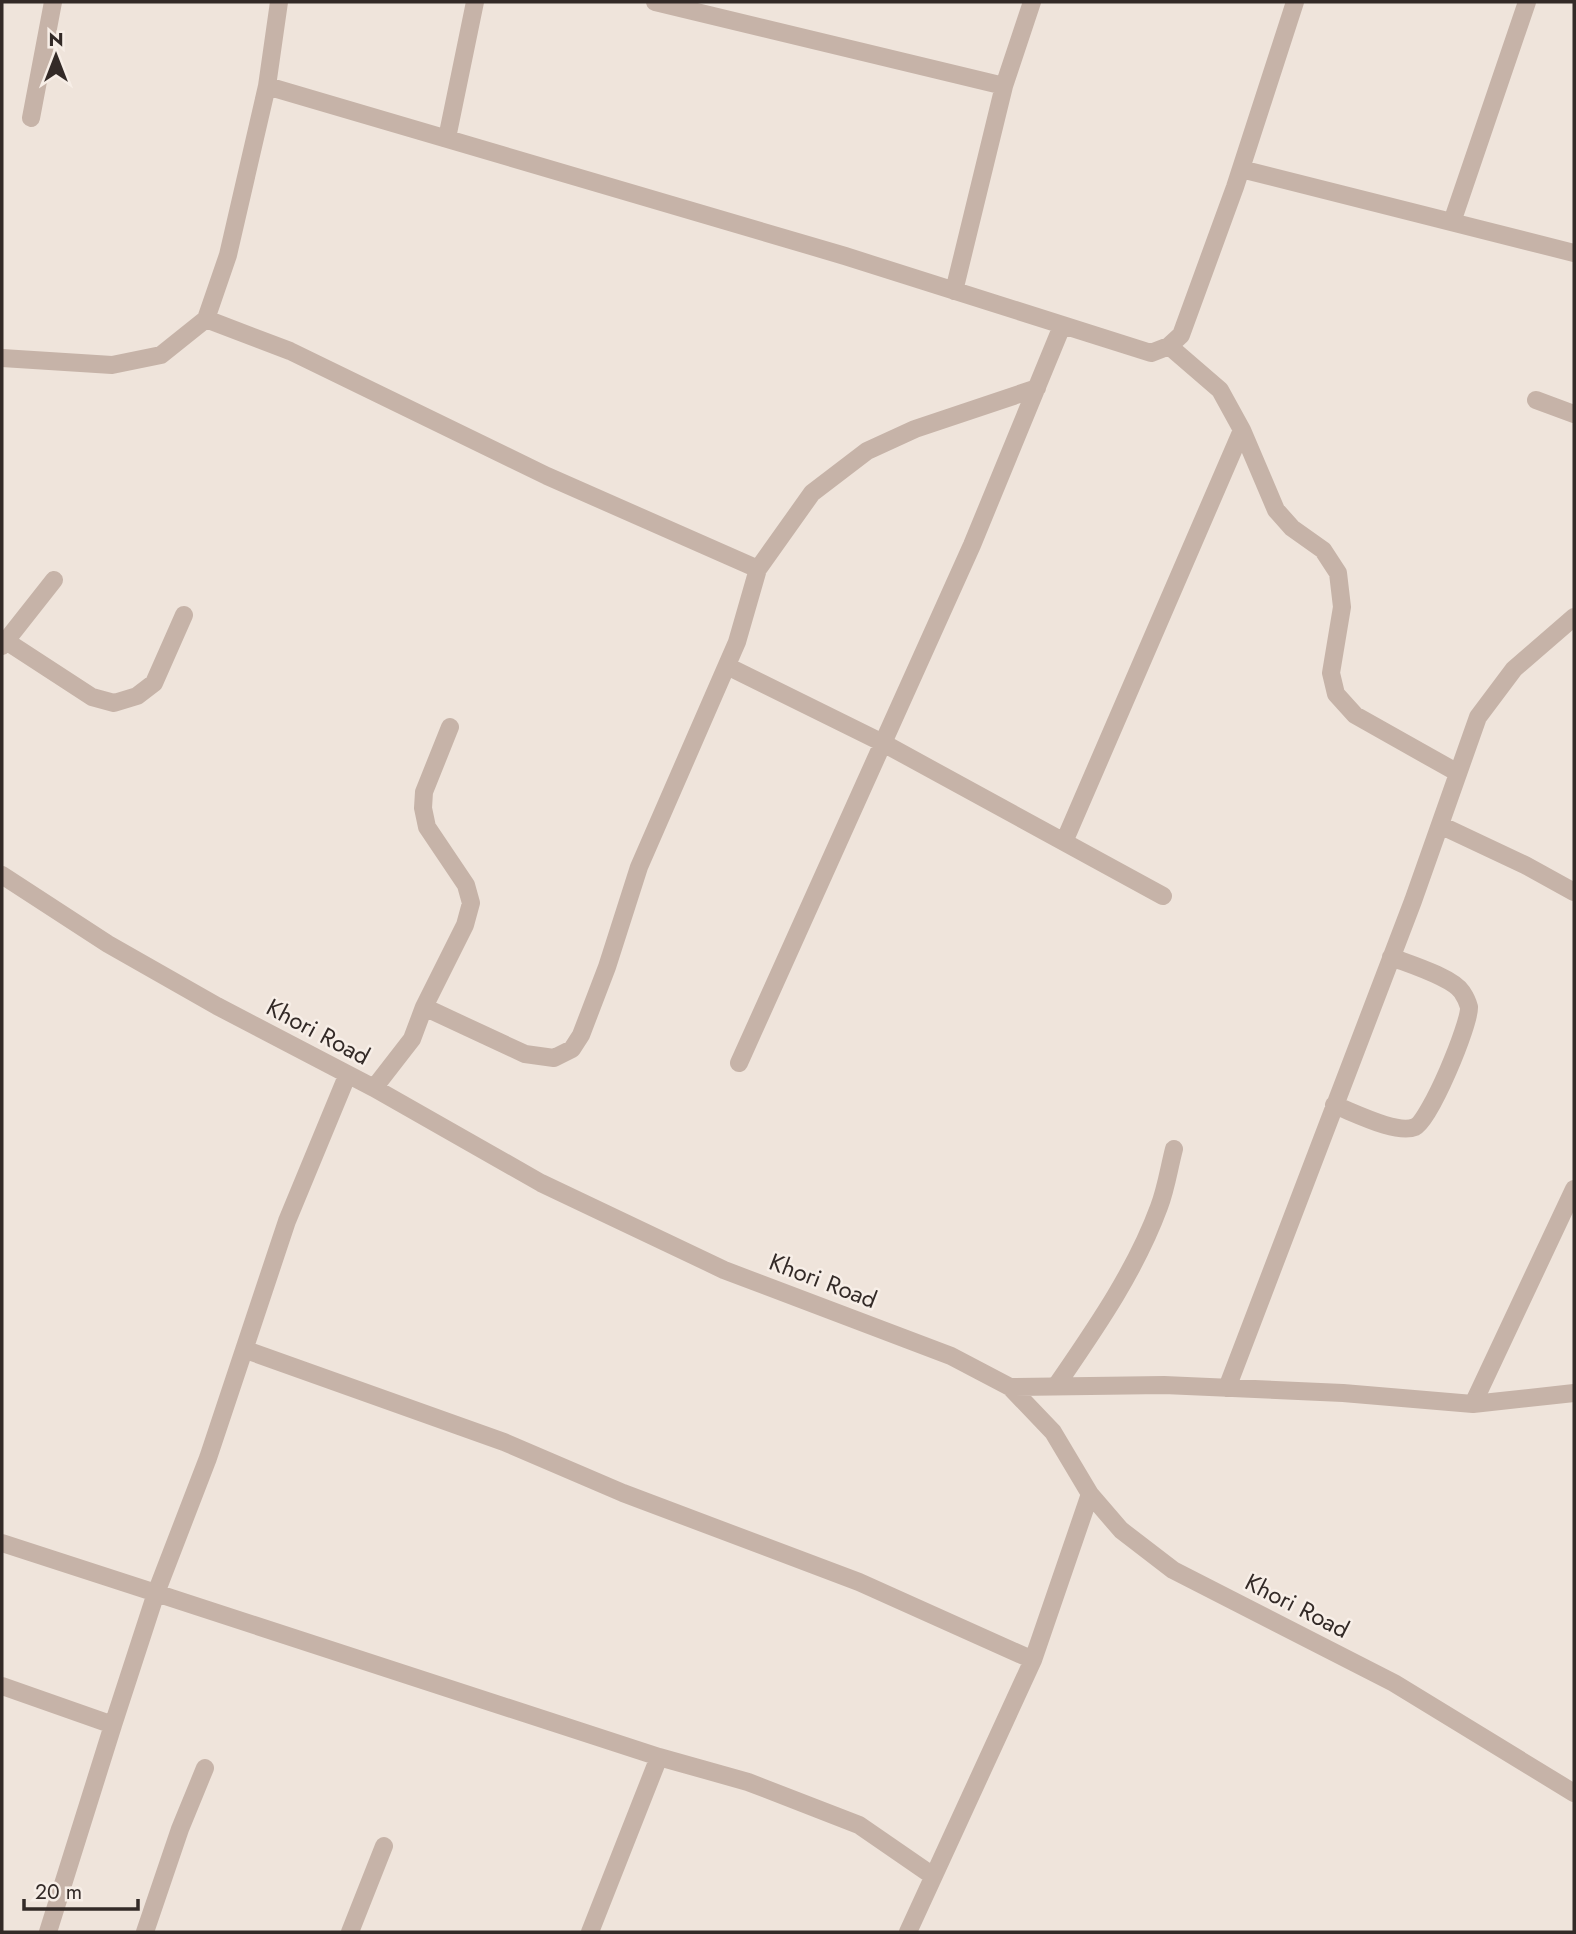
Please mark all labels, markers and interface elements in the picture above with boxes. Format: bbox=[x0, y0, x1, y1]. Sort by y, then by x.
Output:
north arrow bbox=[21, 21, 91, 91]
text: N bbox=[48, 26, 64, 53]
street label: Khori Road bbox=[260, 990, 376, 1073]
street label: Khori Road bbox=[764, 1244, 882, 1317]
street label: Khori Road bbox=[1239, 1564, 1355, 1647]
scale bar bbox=[24, 1868, 138, 1912]
text: 20 m bbox=[35, 1877, 82, 1907]

